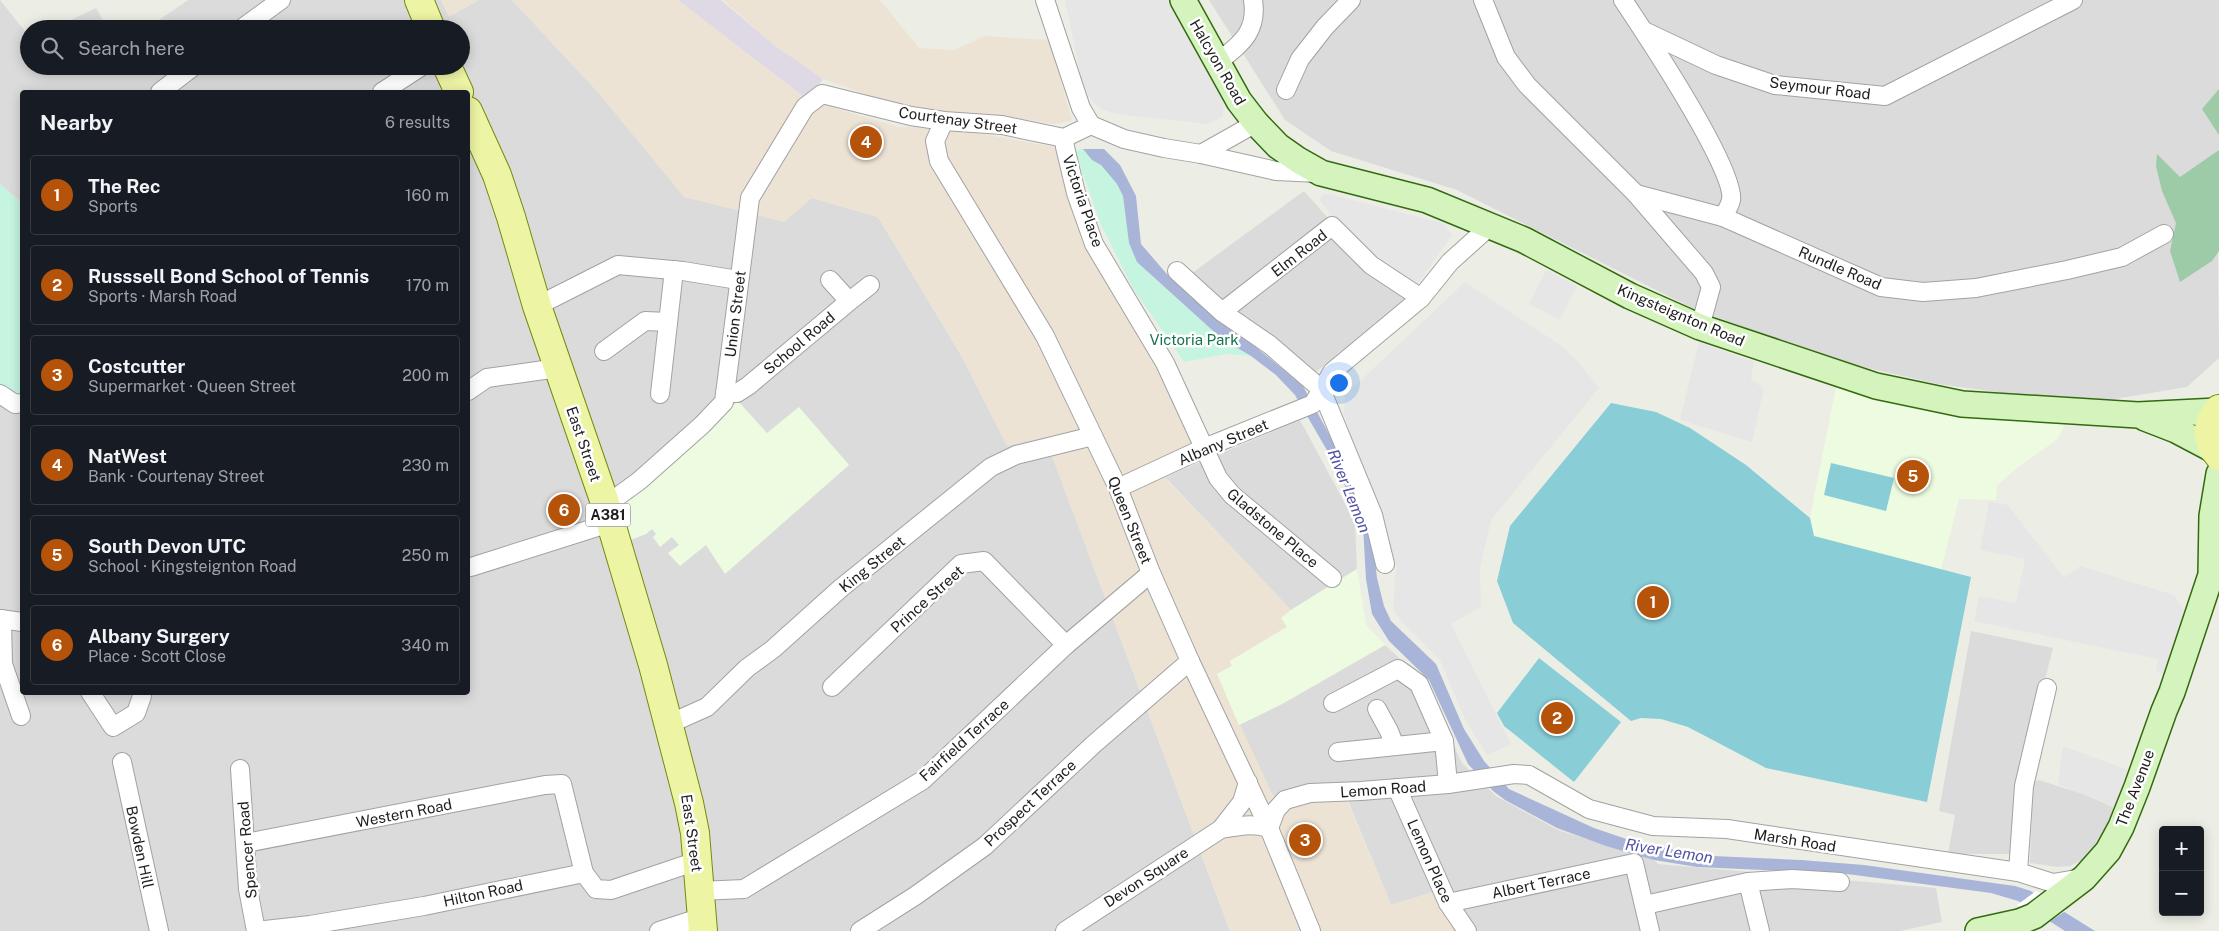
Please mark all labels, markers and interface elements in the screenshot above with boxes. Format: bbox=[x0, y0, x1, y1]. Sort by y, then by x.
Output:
street label: Halcyon Road bbox=[1187, 16, 1249, 108]
search box bbox=[20, 20, 470, 75]
icon: search bbox=[38, 34, 66, 62]
text: Search here bbox=[78, 37, 185, 59]
street label: Seymour Road bbox=[1768, 73, 1872, 103]
street label: Courtenay Street bbox=[898, 103, 1018, 137]
text: Nearby bbox=[40, 110, 113, 135]
text: 6 results bbox=[385, 113, 450, 132]
pin: 4 bbox=[850, 123, 882, 161]
street label: Victoria Place bbox=[1059, 153, 1107, 249]
text: The Rec bbox=[88, 175, 160, 197]
text: 1 bbox=[54, 186, 60, 205]
text: 160 m bbox=[405, 186, 449, 205]
text: Sports bbox=[88, 197, 138, 216]
street label: Elm Road bbox=[1268, 226, 1330, 280]
street label: Rundle Road bbox=[1796, 243, 1884, 293]
text: Russsell Bond School of Tennis bbox=[88, 265, 369, 287]
street label: Union Street bbox=[721, 269, 749, 358]
text: 2 bbox=[52, 276, 62, 295]
text: 170 m bbox=[406, 276, 449, 295]
street label: Kingsteignton Road bbox=[1615, 280, 1747, 350]
text: Sports · Marsh Road bbox=[88, 287, 237, 306]
street label: School Road bbox=[760, 308, 838, 378]
park label: Victoria Park bbox=[1149, 331, 1239, 348]
text: Costcutter bbox=[88, 355, 185, 377]
text: 3 bbox=[52, 366, 62, 385]
text: 200 m bbox=[402, 366, 449, 385]
your location bbox=[1326, 370, 1352, 396]
text: Supermarket · Queen Street bbox=[88, 377, 296, 396]
street label: East Street bbox=[563, 404, 605, 484]
street label: Albany Street bbox=[1175, 415, 1271, 469]
text: NatWest bbox=[88, 445, 167, 467]
water label: River Lemon bbox=[1324, 446, 1374, 536]
text: 4 bbox=[52, 456, 62, 475]
text: 230 m bbox=[402, 456, 449, 475]
pin: 5 bbox=[1897, 457, 1929, 495]
text: Bank · Courtenay Street bbox=[88, 467, 265, 486]
street label: Queen Street bbox=[1105, 474, 1155, 566]
street label: Gladstone Place bbox=[1224, 485, 1322, 571]
pin: 6 bbox=[548, 491, 580, 529]
road number: A381 bbox=[586, 504, 630, 526]
street label: King Street bbox=[836, 532, 908, 596]
text: South Devon UTC bbox=[88, 535, 246, 557]
text: 5 bbox=[52, 546, 62, 565]
text: 250 m bbox=[402, 546, 449, 565]
text: School · Kingsteignton Road bbox=[88, 557, 297, 576]
street label: Prince Street bbox=[887, 562, 967, 636]
pin: 1 bbox=[1637, 583, 1669, 621]
text: Albany Surgery bbox=[88, 625, 230, 647]
text: 6 bbox=[52, 636, 62, 655]
text: 340 m bbox=[401, 636, 449, 655]
text: Place · Scott Close bbox=[88, 647, 226, 666]
street label: Fairfield Terrace bbox=[916, 695, 1012, 785]
pin: 2 bbox=[1541, 699, 1573, 737]
street label: The Avenue bbox=[2113, 747, 2157, 829]
street label: Prospect Terrace bbox=[981, 756, 1079, 850]
street label: Lemon Road bbox=[1339, 778, 1427, 800]
street label: East Street bbox=[678, 793, 706, 873]
street label: Western Road bbox=[355, 795, 453, 831]
street label: Spencer Road bbox=[234, 801, 260, 899]
street label: Bowden Hill bbox=[123, 804, 157, 890]
street label: Lemon Place bbox=[1404, 817, 1456, 905]
pin: 3 bbox=[1289, 821, 1321, 859]
street label: Marsh Road bbox=[1753, 825, 1837, 855]
map controls bbox=[2159, 826, 2204, 916]
button: + bbox=[2159, 826, 2204, 871]
water label: River Lemon bbox=[1624, 835, 1714, 867]
street label: Devon Square bbox=[1101, 843, 1191, 911]
street label: Albert Terrace bbox=[1490, 864, 1592, 902]
button: − bbox=[2159, 871, 2204, 916]
street label: Hilton Road bbox=[442, 876, 524, 910]

